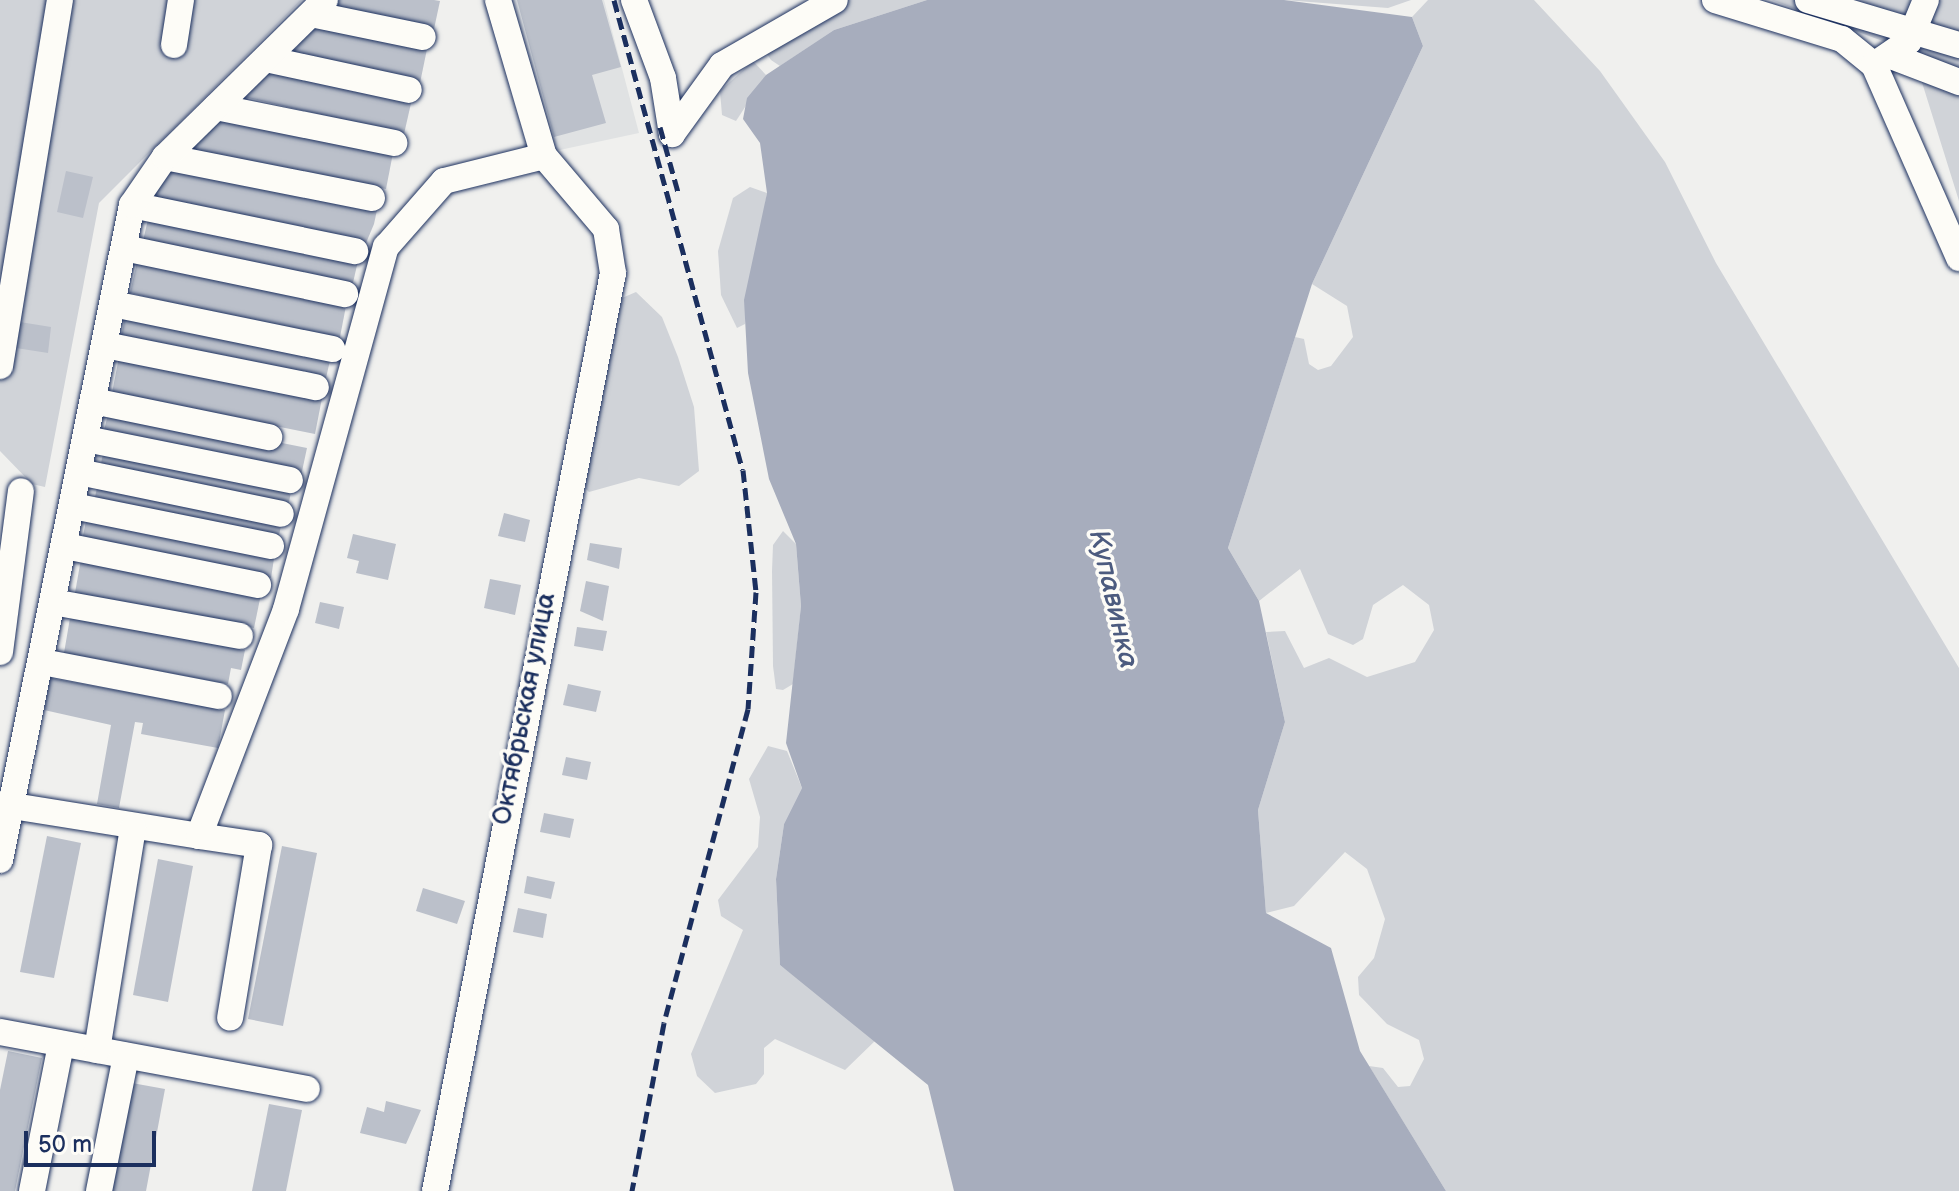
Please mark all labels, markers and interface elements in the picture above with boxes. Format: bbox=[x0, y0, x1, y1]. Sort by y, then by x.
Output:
water label: Купавинка bbox=[1081, 526, 1145, 672]
street label: Октябрьская улица bbox=[487, 590, 563, 828]
scale bar bbox=[28, 1115, 160, 1165]
text: 50 m bbox=[38, 1130, 92, 1159]

